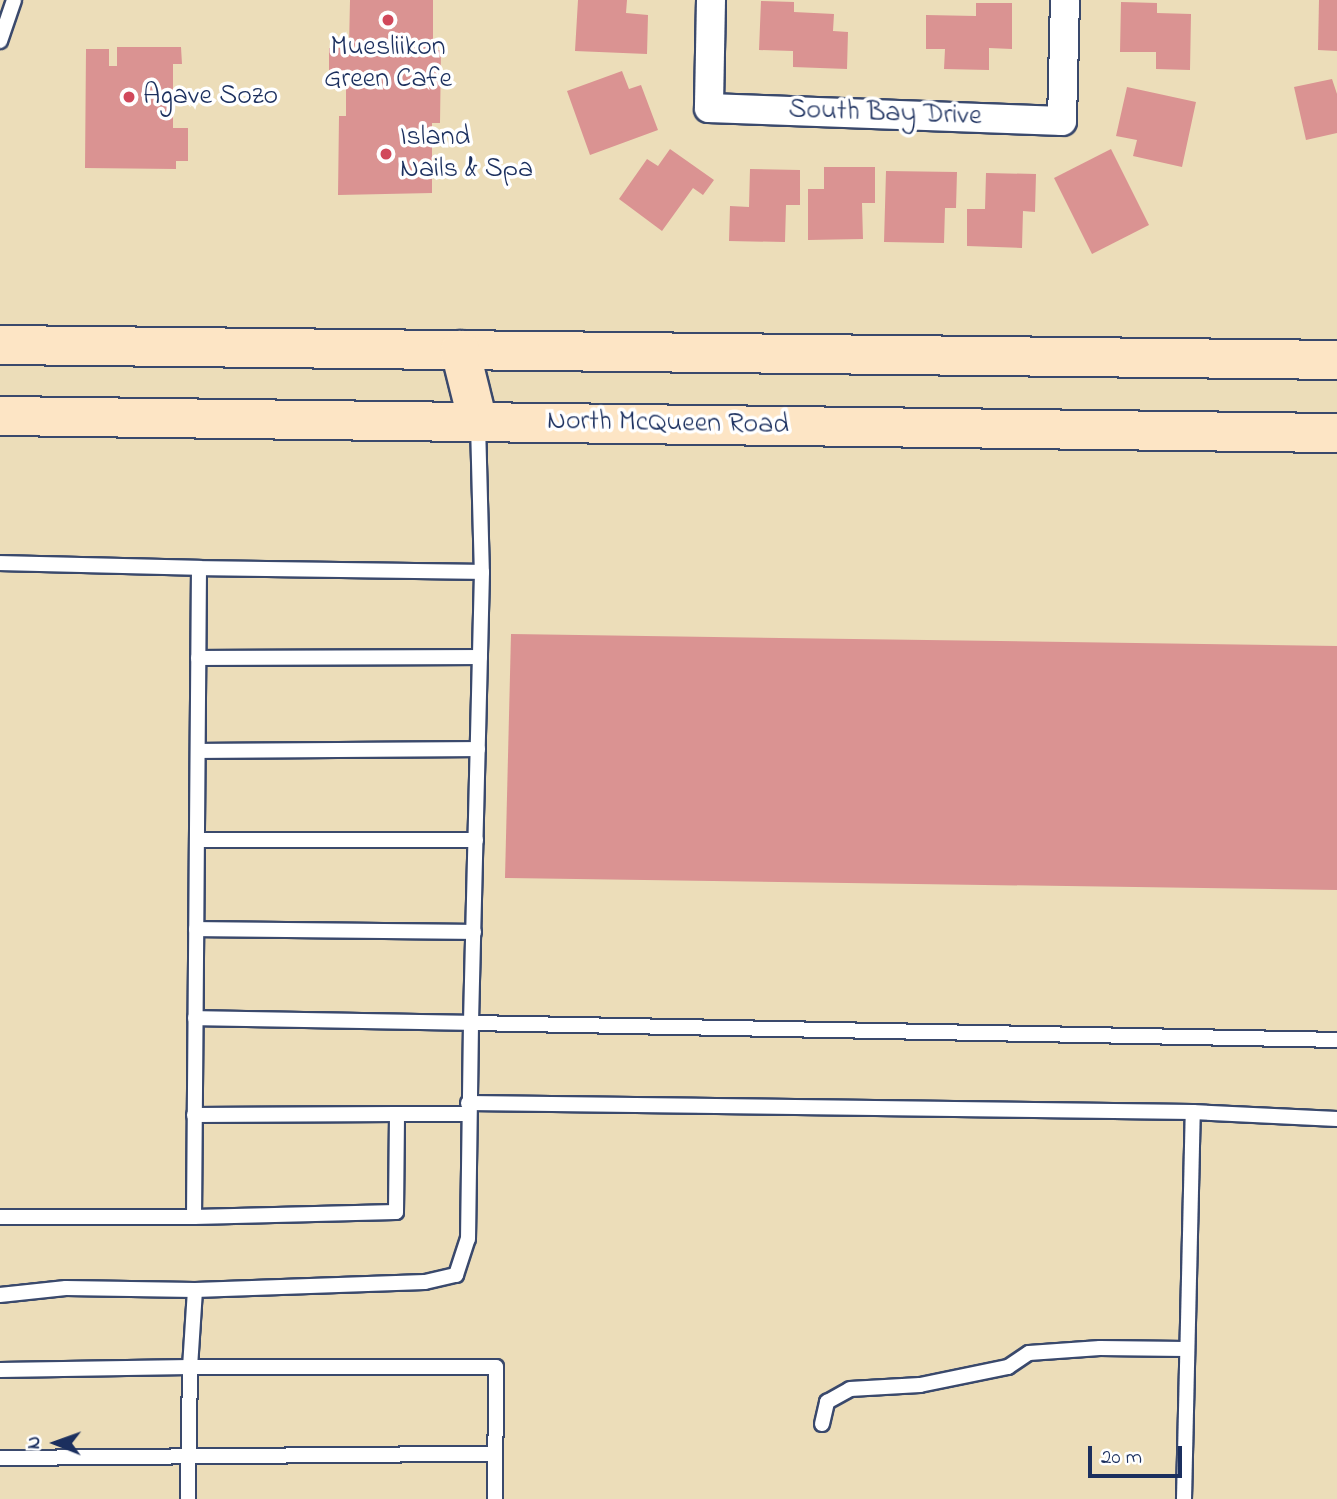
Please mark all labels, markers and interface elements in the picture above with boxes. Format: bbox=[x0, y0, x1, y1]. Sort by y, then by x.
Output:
marker: Muesliikon Green Cafe bbox=[380, 12, 396, 28]
place label: Muesliikon Green Cafe bbox=[324, 31, 452, 97]
place label: Agave Sozo bbox=[143, 80, 278, 114]
marker: Agave Sozo bbox=[121, 89, 137, 105]
street label: South Bay Drive bbox=[788, 94, 982, 134]
place label: Island Nails & Spa bbox=[400, 121, 533, 187]
marker: Island Nails & Spa bbox=[378, 146, 394, 162]
street label: North McQueen Road bbox=[547, 405, 789, 443]
north arrow bbox=[21, 1408, 91, 1478]
scale bar bbox=[1092, 1432, 1186, 1476]
text: N bbox=[21, 1436, 48, 1449]
text: 20 m bbox=[1101, 1443, 1142, 1473]

